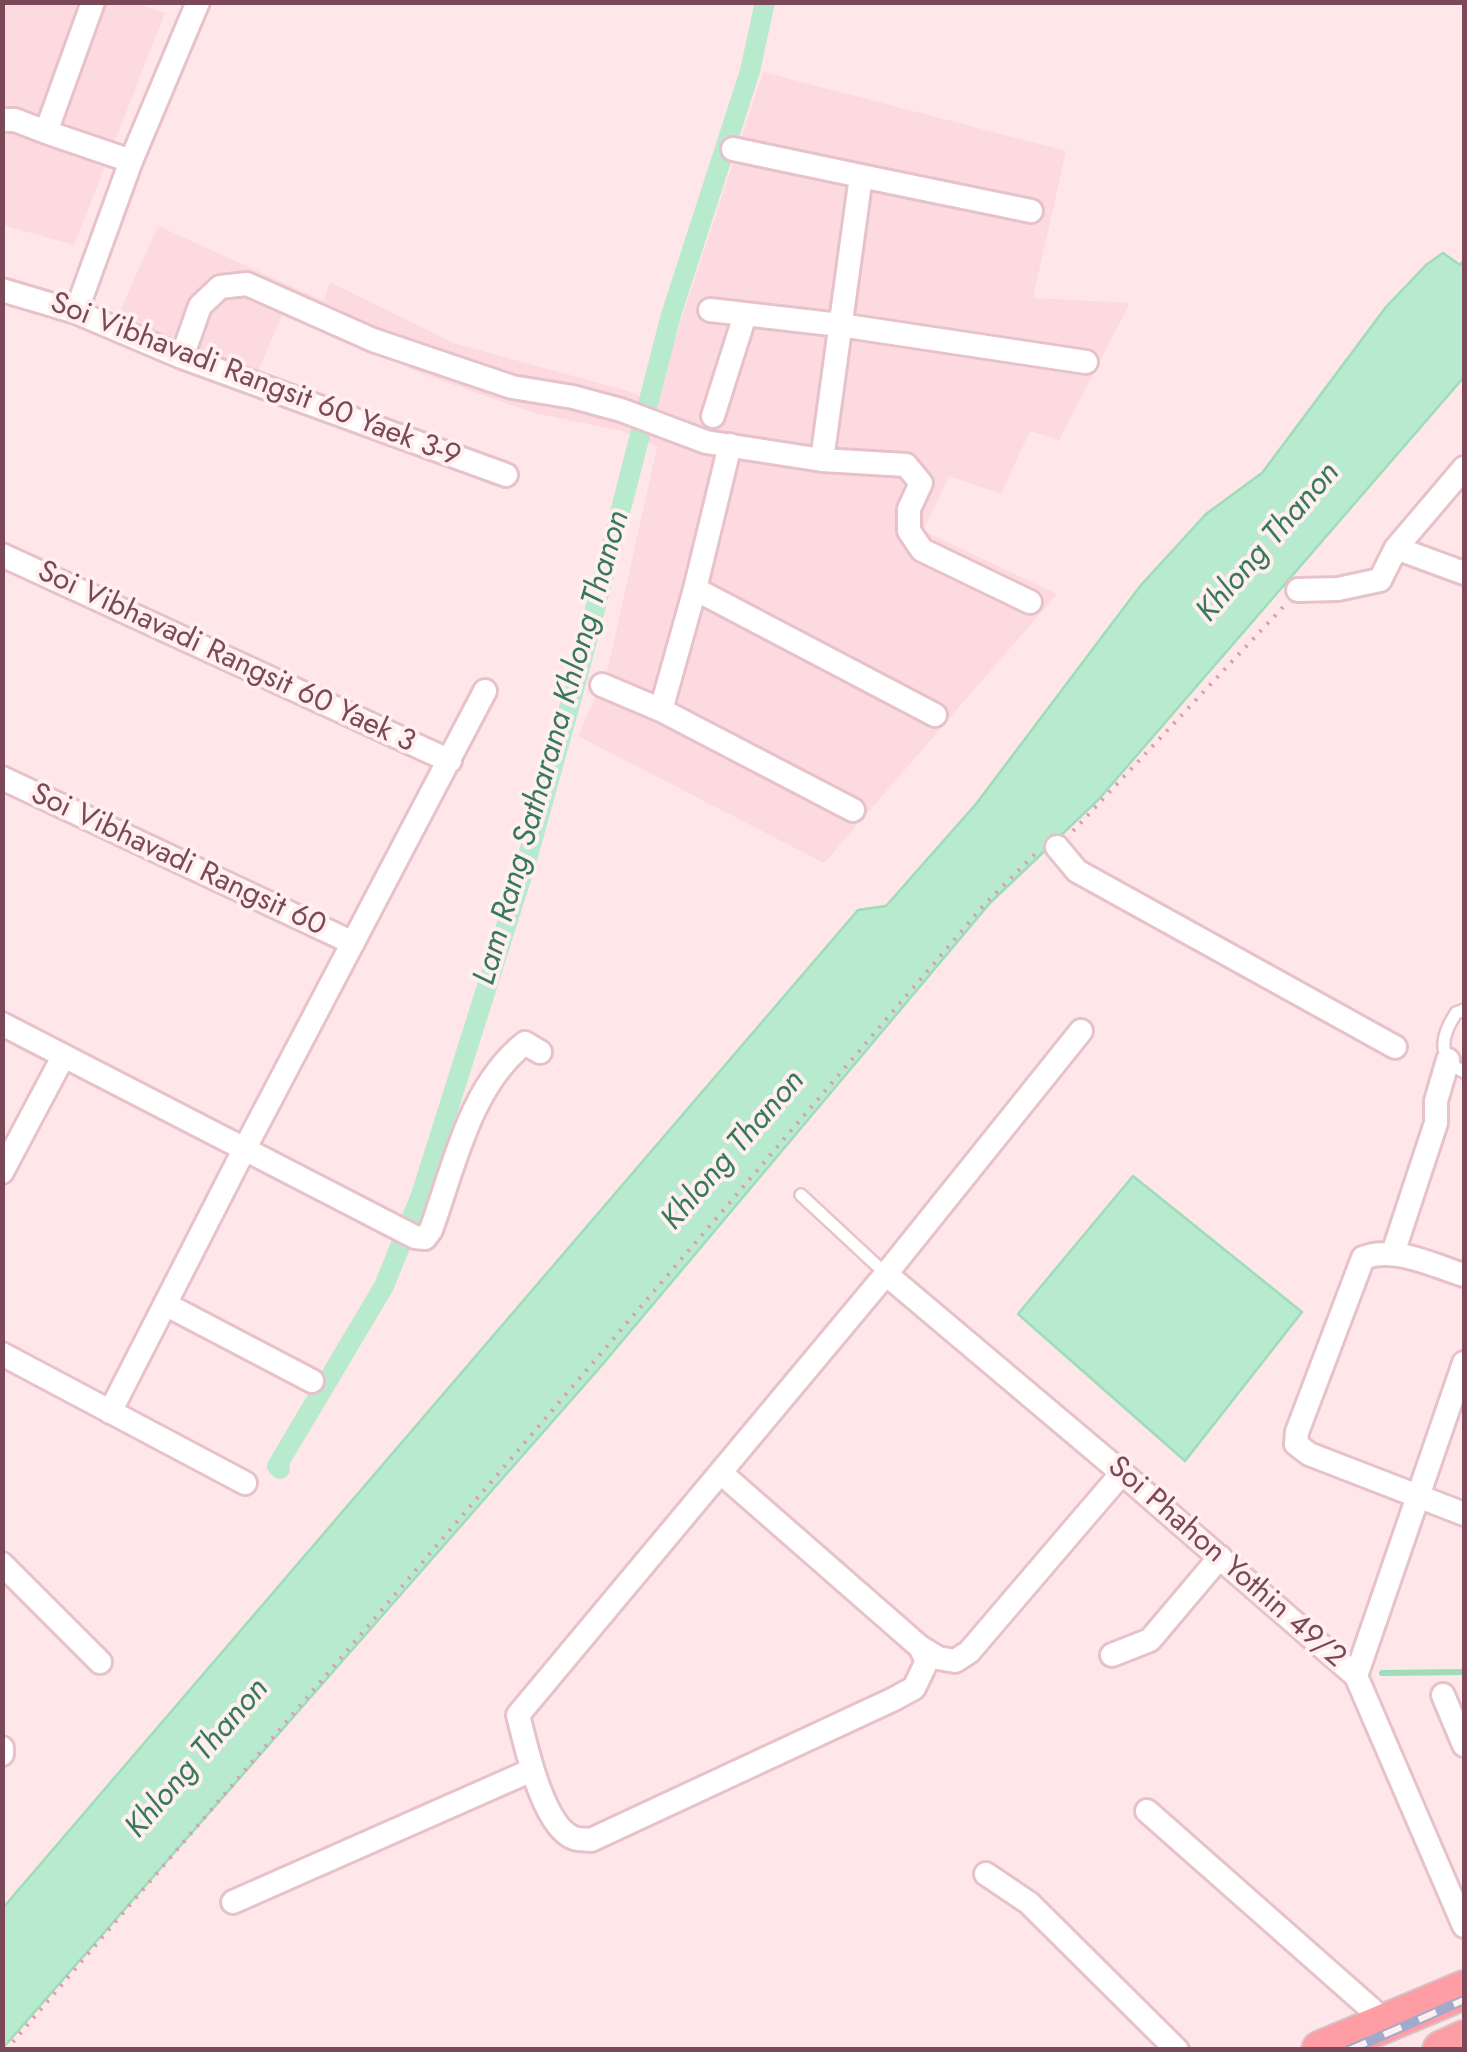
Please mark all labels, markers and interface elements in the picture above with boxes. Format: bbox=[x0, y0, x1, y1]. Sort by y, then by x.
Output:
street label: Soi Vibhavadi Rangsit 60 Yaek 3-9 bbox=[45, 286, 465, 476]
water label: Khlong Thanon bbox=[1189, 455, 1349, 631]
water label: Lam Rang Satharana Khlong Thanon bbox=[467, 506, 639, 990]
street label: Soi Vibhavadi Rangsit 60 Yaek 3 bbox=[31, 554, 421, 762]
street label: Soi Vibhavadi Rangsit 60 bbox=[25, 777, 331, 945]
water label: Khlong Thanon bbox=[654, 1063, 814, 1239]
street label: Soi Phahon Yothin 49/2 bbox=[1099, 1450, 1353, 1676]
water label: Khlong Thanon bbox=[118, 1671, 278, 1847]

